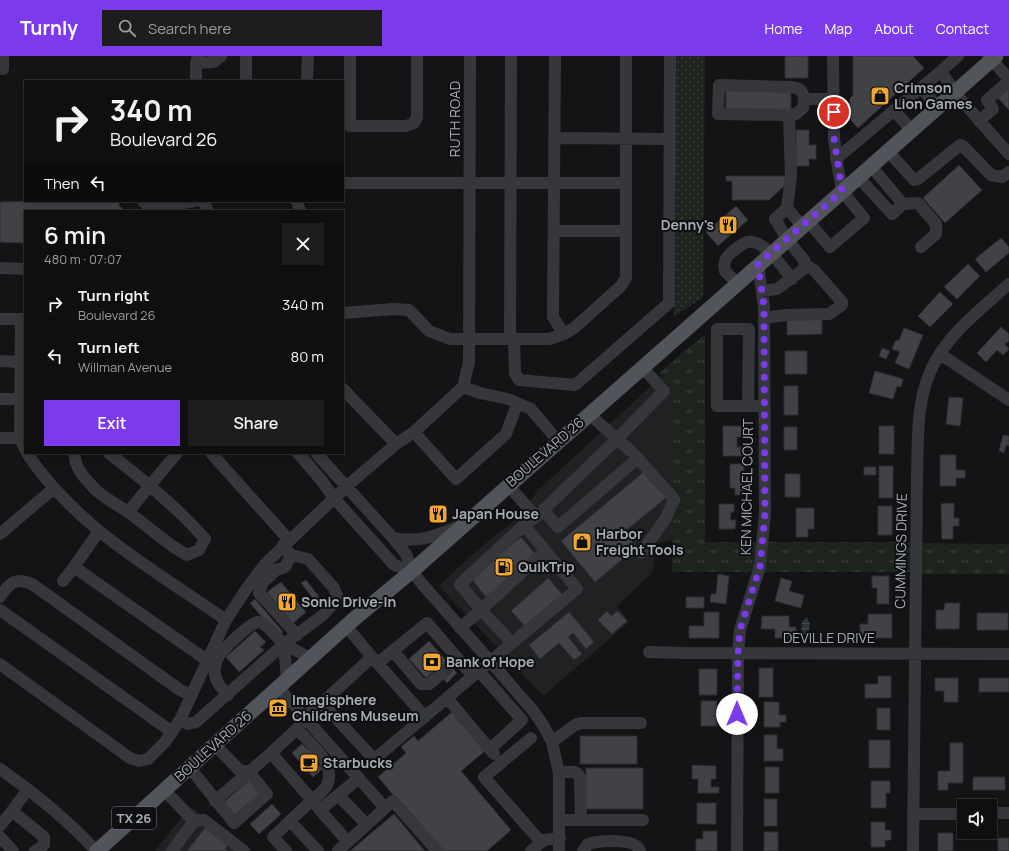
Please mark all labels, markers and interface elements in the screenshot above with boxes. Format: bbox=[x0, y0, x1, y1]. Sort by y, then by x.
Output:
search box bbox=[102, 10, 382, 46]
text: Turnly bbox=[20, 15, 78, 41]
icon: search bbox=[116, 17, 138, 39]
text: Search here bbox=[148, 18, 231, 39]
text: Home bbox=[765, 19, 802, 38]
text: Map bbox=[824, 19, 852, 38]
text: About bbox=[874, 19, 914, 38]
text: Contact bbox=[936, 19, 989, 38]
place label: Crimson Lion Games bbox=[894, 78, 973, 113]
street label: RUTH ROAD bbox=[445, 81, 464, 157]
shop icon: Crimson Lion Games bbox=[869, 85, 891, 107]
text: 340 m bbox=[110, 91, 193, 129]
pin bbox=[817, 95, 851, 129]
icon: right bbox=[44, 96, 96, 148]
icon: arrive bbox=[823, 101, 845, 123]
text: Boulevard 26 bbox=[110, 127, 217, 151]
icon: left bbox=[87, 172, 109, 194]
text: Then bbox=[44, 173, 79, 194]
restaurant icon: Denny's bbox=[717, 214, 739, 236]
place label: Denny's bbox=[661, 215, 714, 234]
text: 6 min bbox=[44, 218, 106, 251]
button: close bbox=[282, 223, 324, 265]
text: 480 m · 07:07 bbox=[44, 250, 122, 268]
text: Turn right bbox=[78, 285, 149, 306]
icon: right bbox=[44, 293, 66, 315]
text: 340 m bbox=[282, 294, 324, 315]
text: Boulevard 26 bbox=[78, 306, 156, 324]
text: Turn left bbox=[78, 337, 140, 358]
icon: left bbox=[44, 345, 66, 367]
text: 80 m bbox=[290, 346, 324, 367]
text: Willman Avenue bbox=[78, 358, 172, 376]
button: Exit bbox=[44, 400, 180, 446]
button: Share bbox=[188, 400, 324, 446]
street label: BOULEVARD 26 bbox=[502, 412, 588, 491]
street label: KEN MICHAEL COURT bbox=[736, 418, 757, 555]
street label: CUMMINGS DRIVE bbox=[890, 493, 911, 609]
restaurant icon: Japan House bbox=[427, 503, 449, 525]
place label: Japan House bbox=[452, 504, 539, 523]
place label: Harbor Freight Tools bbox=[596, 524, 684, 559]
shop icon: Harbor Freight Tools bbox=[571, 531, 593, 553]
fuel station icon: QuikTrip bbox=[493, 556, 515, 578]
place label: QuikTrip bbox=[518, 557, 575, 576]
restaurant icon: Sonic Drive-In bbox=[276, 591, 298, 613]
place label: Sonic Drive-In bbox=[301, 592, 396, 611]
street label: DEVILLE DRIVE bbox=[783, 628, 875, 647]
bank icon: Bank of Hope bbox=[421, 651, 443, 673]
place label: Bank of Hope bbox=[446, 652, 535, 671]
place label: Imagisphere Childrens Museum bbox=[292, 690, 418, 725]
position arrow bbox=[716, 693, 758, 735]
museum icon: Imagisphere Childrens Museum bbox=[267, 697, 289, 719]
street label: BOULEVARD 26 bbox=[170, 706, 255, 785]
cafe icon: Starbucks bbox=[298, 752, 320, 774]
place label: Starbucks bbox=[323, 753, 393, 772]
map controls bbox=[957, 799, 997, 839]
button: sound bbox=[957, 799, 997, 839]
road number: TX 26 bbox=[112, 807, 156, 829]

